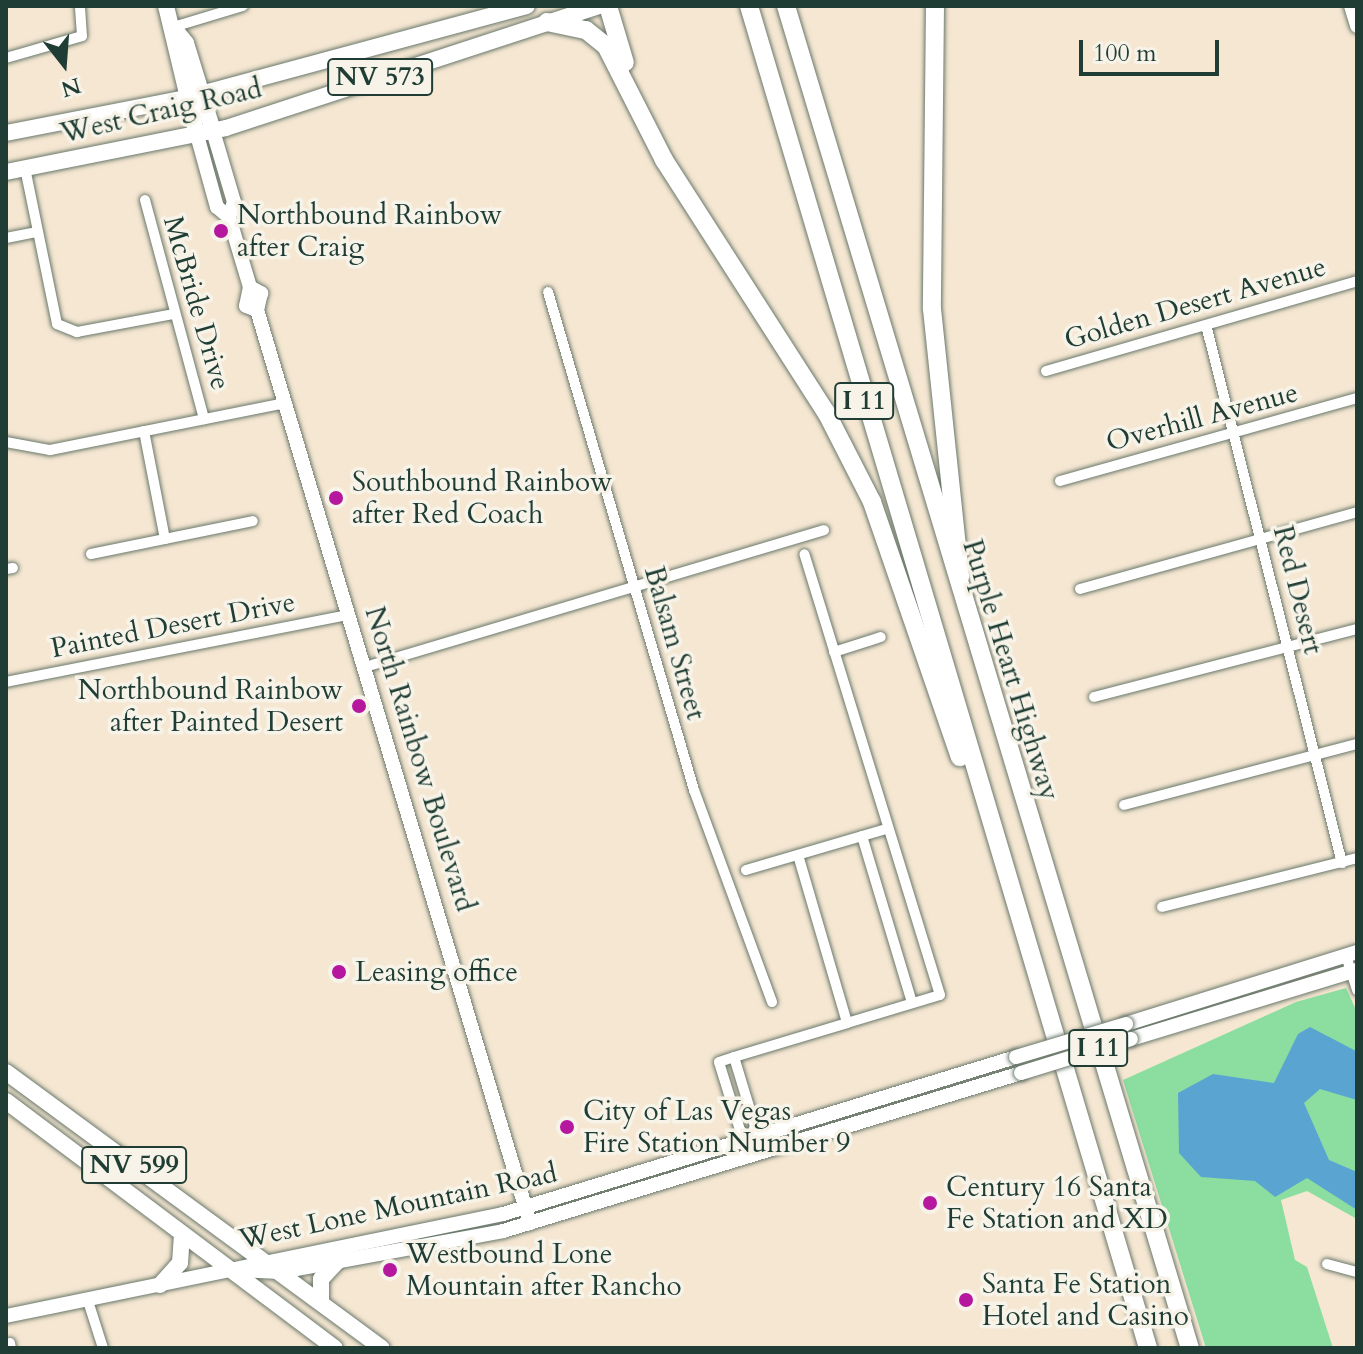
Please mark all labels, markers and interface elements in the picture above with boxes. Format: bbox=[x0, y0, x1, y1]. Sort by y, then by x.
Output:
north arrow bbox=[24, 24, 104, 104]
scale bar bbox=[1083, 24, 1223, 74]
text: 100 m bbox=[1093, 37, 1157, 70]
road number: NV 573 bbox=[326, 55, 434, 99]
text: N bbox=[58, 70, 85, 104]
street label: West Craig Road bbox=[57, 71, 265, 151]
place label: Northbound Rainbow after Craig bbox=[237, 198, 502, 264]
street label: McBride Drive bbox=[156, 212, 238, 394]
marker: Northbound Rainbow after Craig bbox=[212, 222, 230, 240]
street label: Golden Desert Avenue bbox=[1060, 250, 1330, 356]
street label: Overhill Avenue bbox=[1102, 375, 1302, 459]
road number: I 11 bbox=[834, 379, 894, 423]
place label: Southbound Rainbow after Red Coach bbox=[352, 465, 613, 531]
marker: Southbound Rainbow after Red Coach bbox=[327, 489, 345, 507]
street label: Red Desert bbox=[1266, 522, 1330, 658]
street label: Purple Heart Highway bbox=[955, 536, 1067, 804]
street label: Balsam Street bbox=[637, 562, 713, 724]
street label: Painted Desert Drive bbox=[48, 585, 298, 665]
street label: North Rainbow Boulevard bbox=[358, 602, 482, 916]
place label: Northbound Rainbow after Painted Desert bbox=[78, 673, 343, 739]
marker: Northbound Rainbow after Painted Desert bbox=[350, 697, 368, 715]
place label: Leasing office bbox=[355, 955, 518, 989]
marker: Leasing office bbox=[330, 963, 348, 981]
road number: I 11 bbox=[1068, 1026, 1128, 1070]
place label: City of Las Vegas Fire Station Number 9 bbox=[583, 1094, 850, 1160]
marker: City of Las Vegas Fire Station Number 9 bbox=[558, 1118, 576, 1136]
road number: NV 599 bbox=[80, 1143, 188, 1187]
street label: West Lone Mountain Road bbox=[236, 1156, 560, 1256]
place label: Century 16 Santa Fe Station and XD bbox=[946, 1170, 1168, 1236]
marker: Century 16 Santa Fe Station and XD bbox=[921, 1194, 939, 1212]
place label: Westbound Lone Mountain after Rancho bbox=[406, 1237, 682, 1303]
marker: Westbound Lone Mountain after Rancho bbox=[381, 1261, 399, 1279]
place label: Santa Fe Station Hotel and Casino bbox=[982, 1267, 1189, 1333]
marker: Santa Fe Station Hotel and Casino bbox=[957, 1291, 975, 1309]

